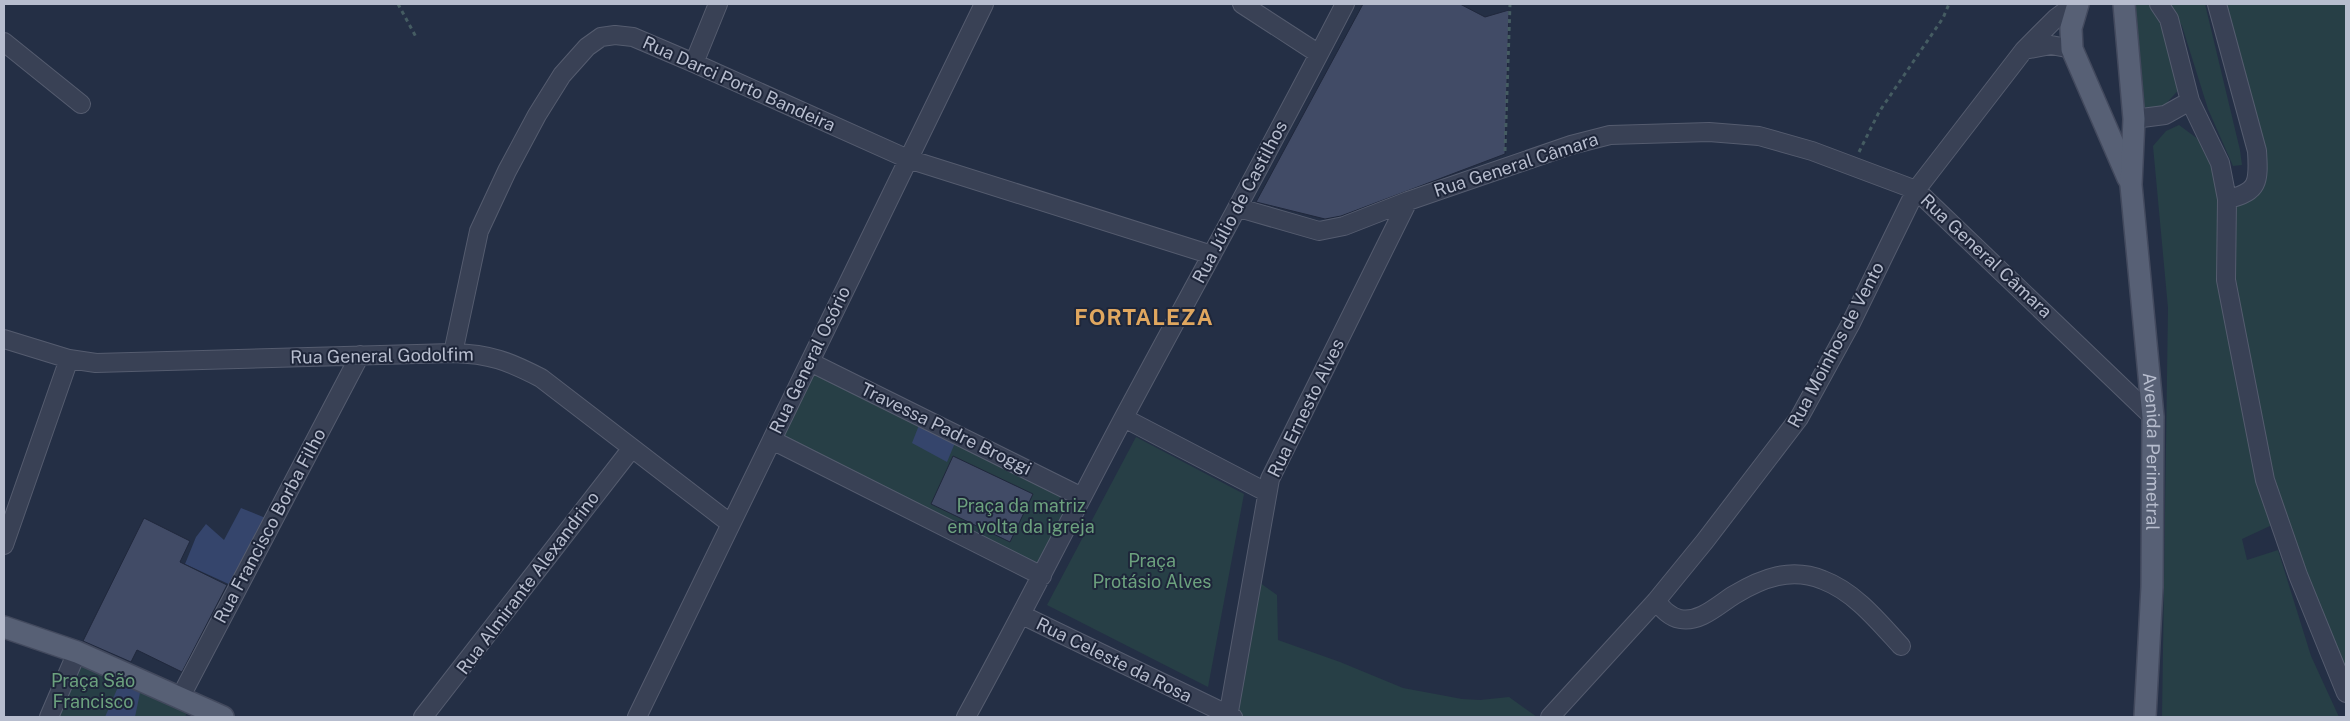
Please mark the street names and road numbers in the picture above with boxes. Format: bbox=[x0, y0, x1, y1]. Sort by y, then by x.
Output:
street label: Rua Darci Porto Bandeira bbox=[640, 32, 839, 136]
street label: Rua Júlio de Castilhos bbox=[1188, 117, 1291, 287]
street label: Rua General Câmara bbox=[1431, 128, 1601, 201]
street label: Rua General Câmara bbox=[1916, 189, 2056, 322]
street label: Rua Moinhos de Vento bbox=[1783, 258, 1888, 431]
street label: Rua General Osório bbox=[765, 283, 854, 437]
street label: Rua Ernesto Alves bbox=[1263, 335, 1348, 480]
street label: Rua General Godolfim bbox=[290, 343, 474, 368]
street label: Avenida Perimetral bbox=[2139, 371, 2164, 531]
street label: Travessa Padre Broggi bbox=[857, 378, 1035, 479]
street label: Rua Francisco Borba Filho bbox=[209, 425, 330, 627]
street label: Rua Almirante Alexandrino bbox=[452, 487, 603, 678]
street label: Rua Celeste da Rosa bbox=[1033, 613, 1195, 706]

